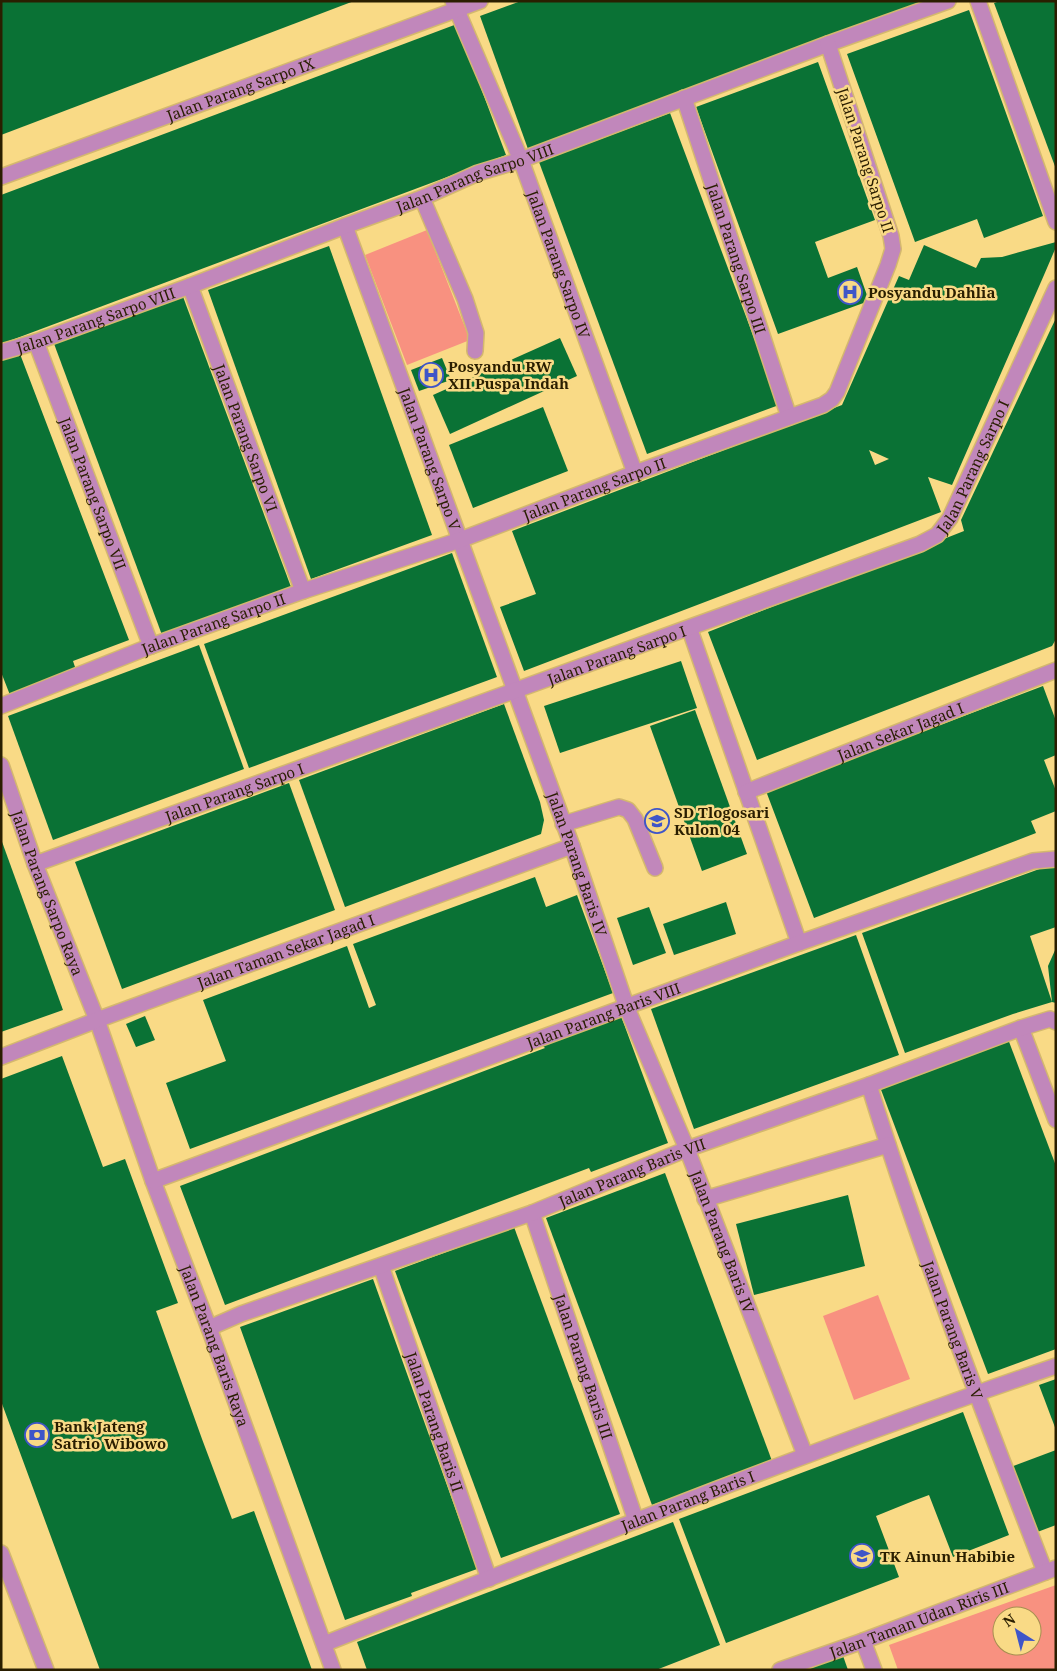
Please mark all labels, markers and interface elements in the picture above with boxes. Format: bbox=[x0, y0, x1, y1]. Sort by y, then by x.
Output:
street label: Jalan Parang Sarpo IX bbox=[163, 53, 317, 126]
street label: Jalan Parang Sarpo II bbox=[833, 84, 899, 235]
street label: Jalan Parang Sarpo VIII bbox=[392, 139, 556, 217]
street label: Jalan Parang Sarpo III bbox=[702, 180, 771, 336]
street label: Jalan Parang Sarpo IV bbox=[523, 187, 595, 342]
hospital icon: Posyandu Dahlia bbox=[837, 279, 863, 305]
street label: Jalan Parang Sarpo VIII bbox=[13, 282, 178, 357]
place label: Posyandu Dahlia bbox=[868, 282, 995, 302]
place label: Posyandu RW XII Puspa Indah bbox=[448, 356, 569, 393]
street label: Jalan Parang Sarpo VI bbox=[209, 360, 283, 515]
hospital icon: Posyandu RW XII Puspa Indah bbox=[418, 362, 444, 388]
street label: Jalan Parang Sarpo V bbox=[395, 384, 466, 534]
street label: Jalan Parang Sarpo I bbox=[931, 396, 1013, 538]
street label: Jalan Parang Sarpo VII bbox=[55, 413, 131, 573]
street label: Jalan Parang Sarpo II bbox=[519, 453, 669, 525]
street label: Jalan Parang Sarpo II bbox=[138, 588, 288, 659]
street label: Jalan Parang Sarpo I bbox=[544, 621, 689, 689]
street label: Jalan Sekar Jagad I bbox=[834, 697, 966, 765]
street label: Jalan Parang Sarpo I bbox=[161, 758, 306, 827]
street label: Jalan Parang Baris IV bbox=[543, 788, 612, 939]
place label: SD Tlogosari Kulon 04 bbox=[674, 802, 770, 839]
street label: Jalan Parang Sarpo Raya bbox=[7, 807, 88, 978]
school or university icon: SD Tlogosari Kulon 04 bbox=[644, 808, 670, 834]
street label: Jalan Taman Sekar Jagad I bbox=[194, 909, 377, 993]
street label: Jalan Parang Baris VIII bbox=[523, 978, 683, 1053]
street label: Jalan Parang Baris VII bbox=[555, 1133, 708, 1211]
street label: Jalan Parang Baris IV bbox=[686, 1167, 760, 1317]
street label: Jalan Parang Baris V bbox=[918, 1257, 988, 1403]
street label: Jalan Parang Baris Raya bbox=[176, 1261, 254, 1429]
street label: Jalan Parang Baris III bbox=[550, 1290, 618, 1442]
street label: Jalan Parang Baris II bbox=[401, 1348, 468, 1495]
place label: Bank Jateng Satrio Wibowo bbox=[54, 1416, 166, 1453]
bank icon: Bank Jateng Satrio Wibowo bbox=[24, 1422, 50, 1448]
street label: Jalan Parang Baris I bbox=[617, 1466, 757, 1536]
school or university icon: TK Ainun Habibie bbox=[849, 1543, 875, 1569]
place label: TK Ainun Habibie bbox=[880, 1546, 1015, 1566]
street label: Jalan Taman Udan Riris III bbox=[826, 1577, 1011, 1662]
north arrow bbox=[992, 1606, 1042, 1656]
text: N bbox=[999, 1609, 1019, 1631]

